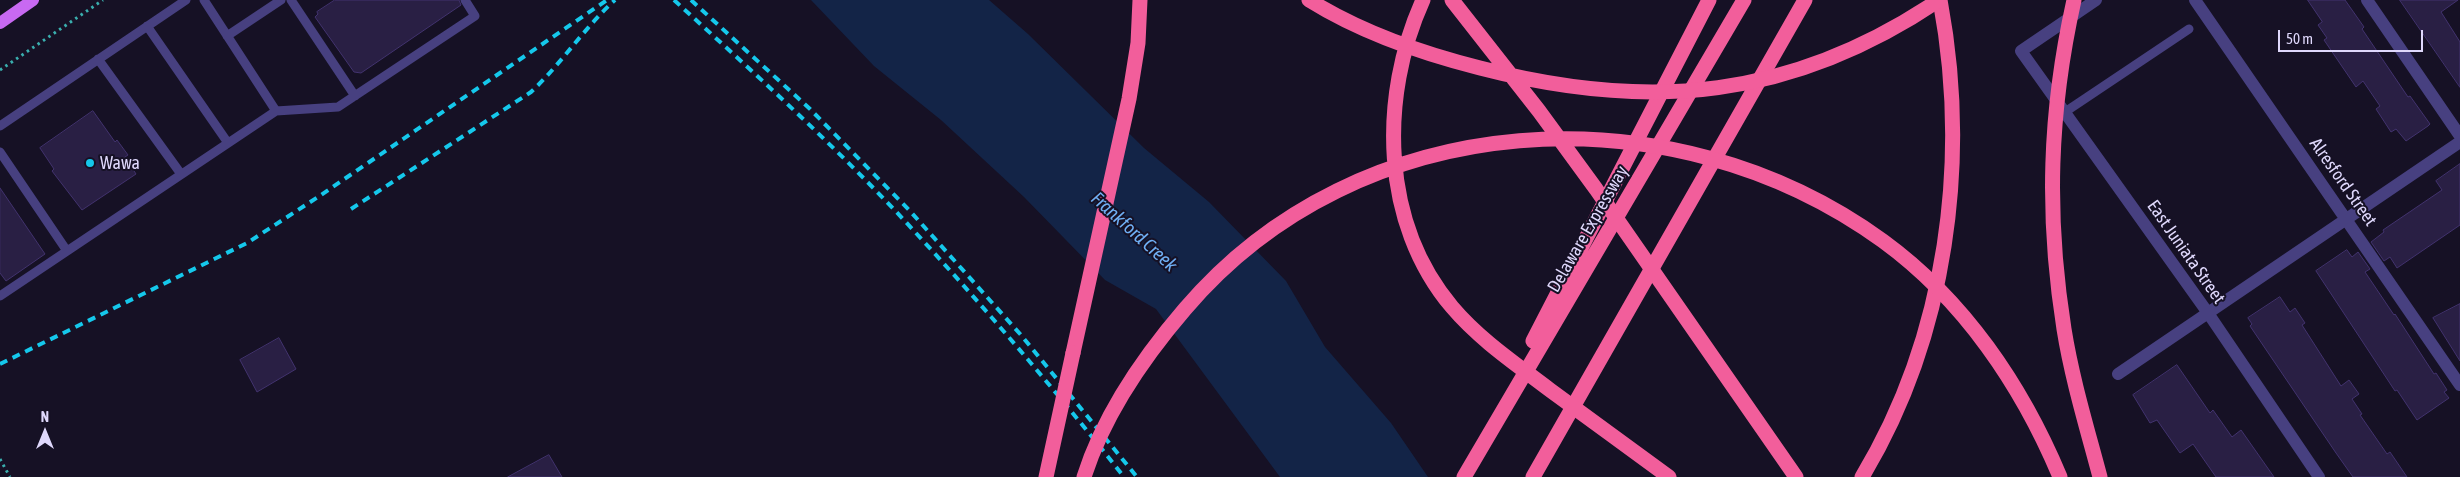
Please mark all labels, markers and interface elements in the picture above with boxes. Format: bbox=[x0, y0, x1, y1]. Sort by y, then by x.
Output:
scale bar bbox=[2280, 20, 2425, 52]
text: 50 m bbox=[2286, 30, 2313, 47]
street label: Alresford Street bbox=[2305, 134, 2381, 230]
place label: Wawa bbox=[100, 152, 140, 174]
marker: Wawa bbox=[84, 157, 96, 169]
street label: Delaware Expressway bbox=[1543, 162, 1633, 296]
water label: Frankford Creek bbox=[1086, 187, 1182, 277]
street label: East Juniata Street bbox=[2142, 196, 2230, 308]
north arrow bbox=[20, 407, 70, 457]
text: N bbox=[41, 409, 49, 425]

